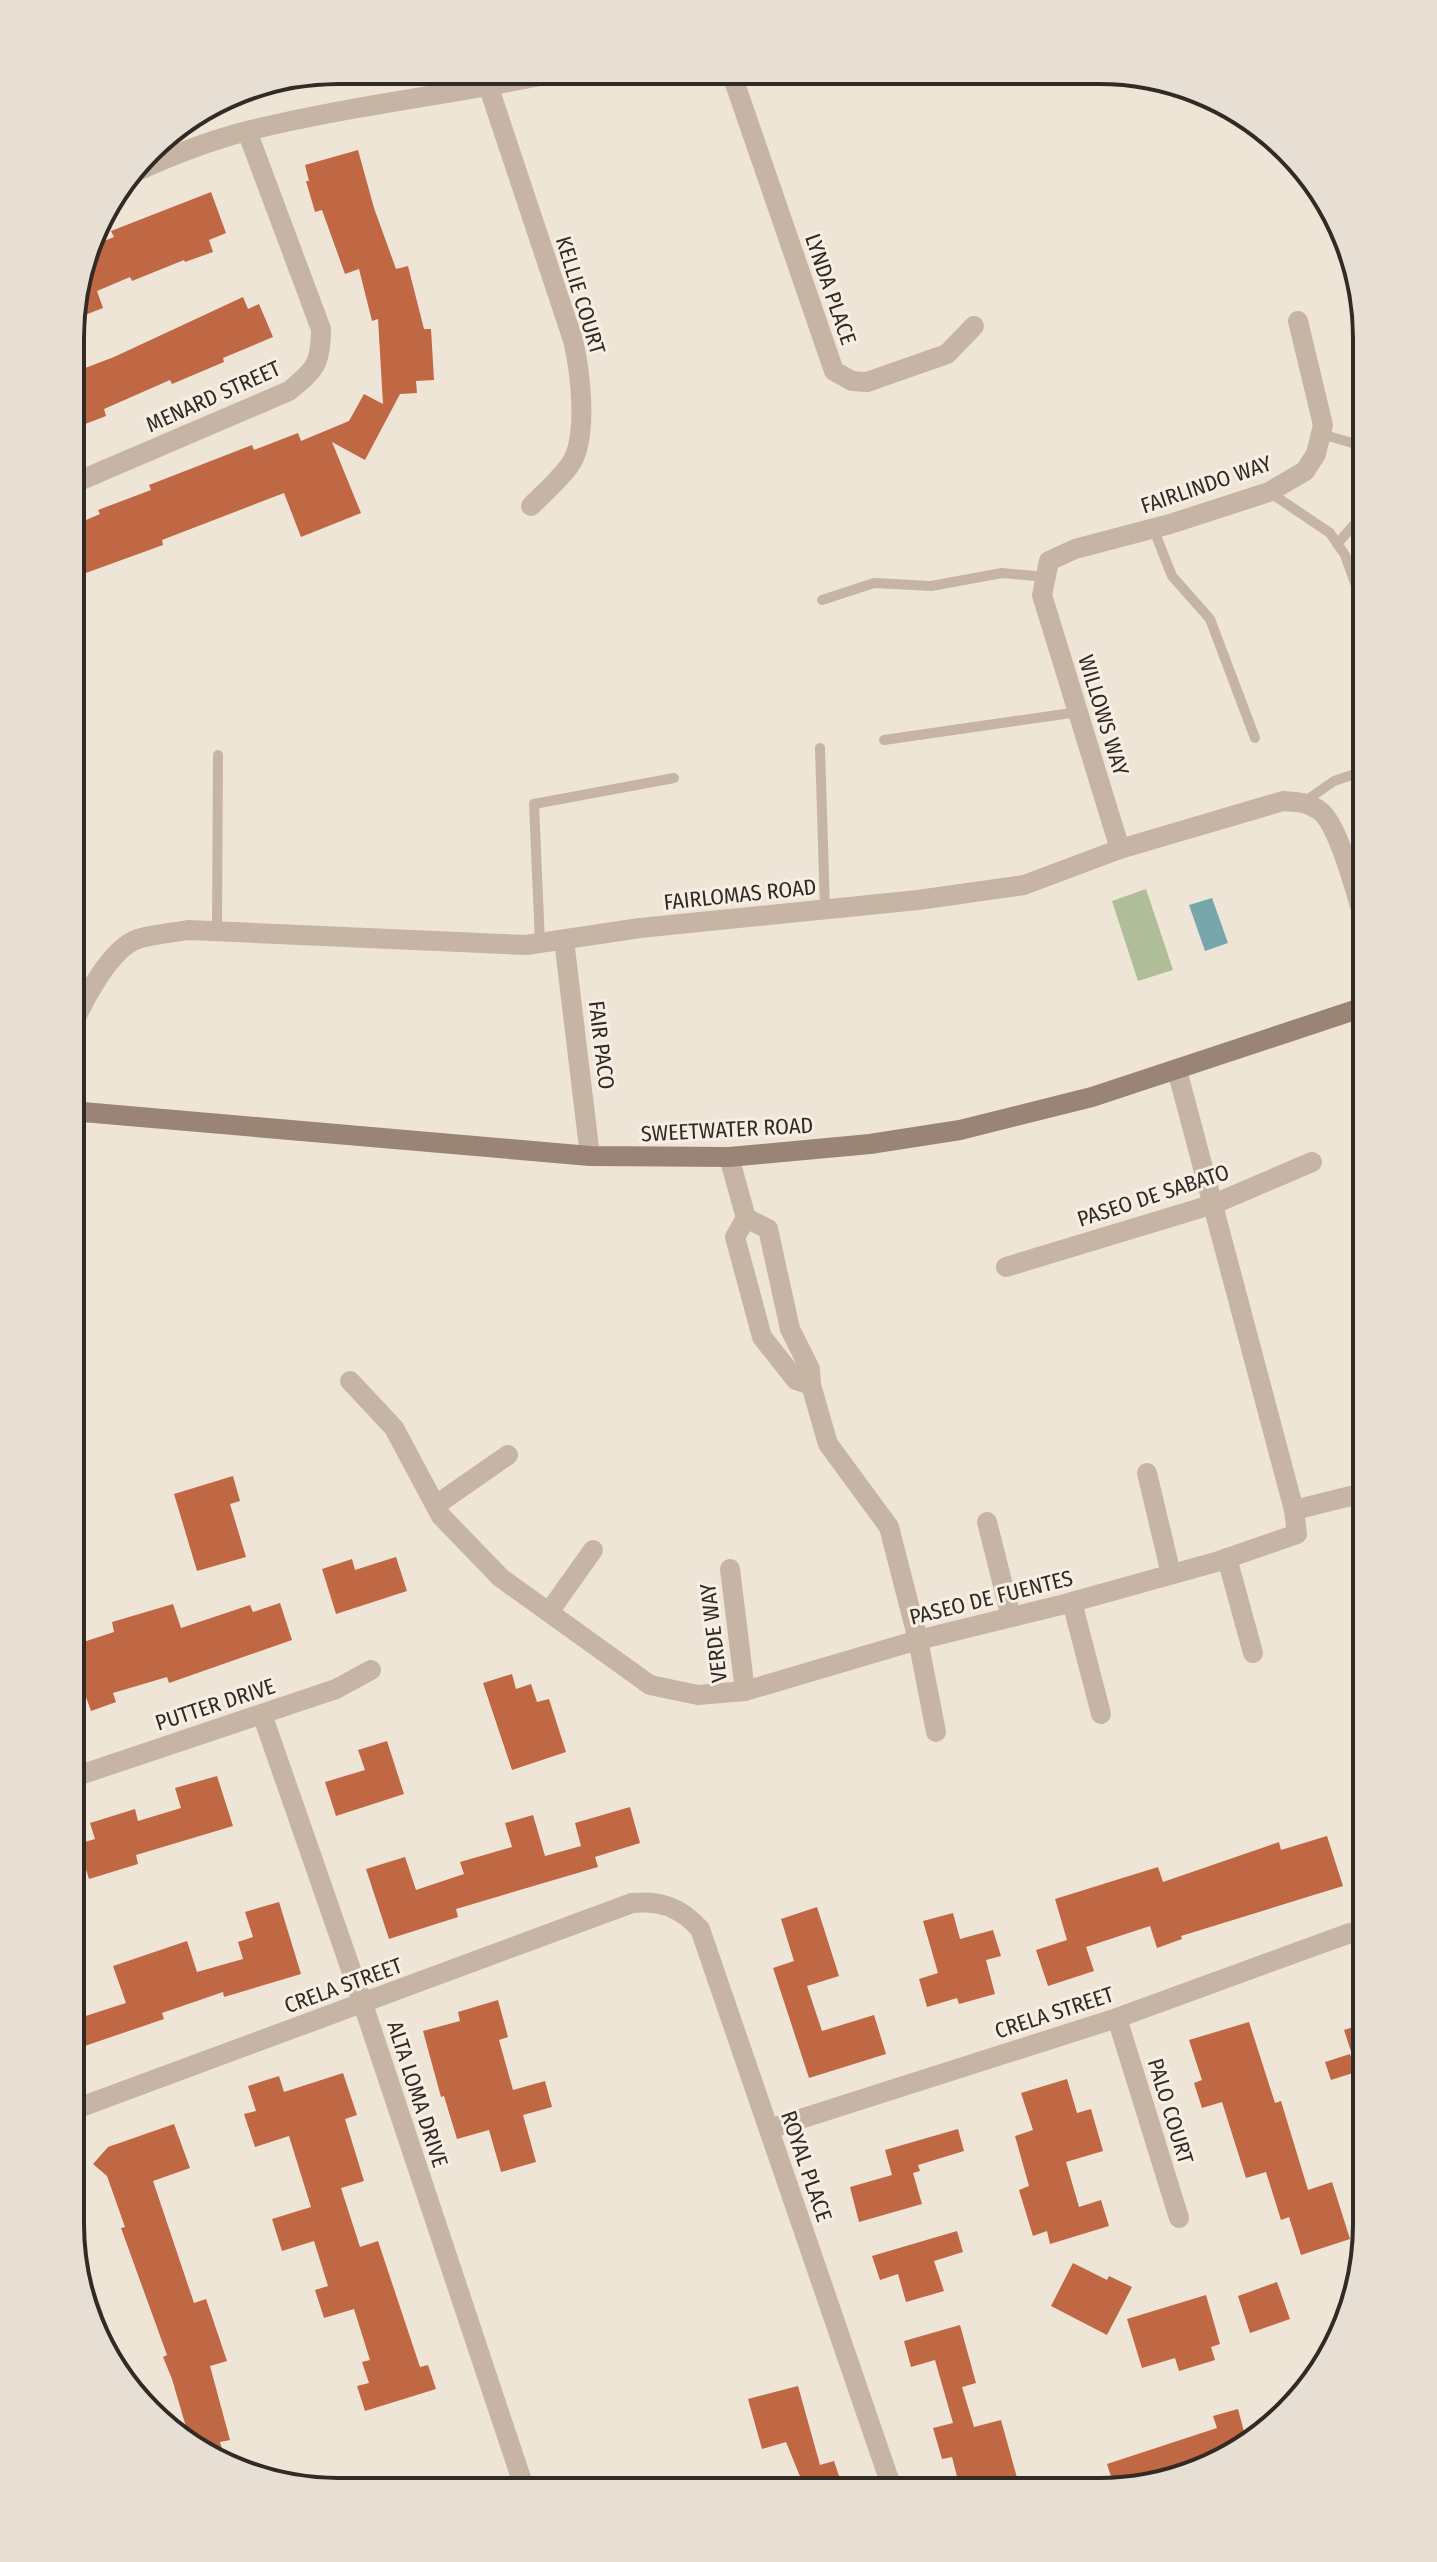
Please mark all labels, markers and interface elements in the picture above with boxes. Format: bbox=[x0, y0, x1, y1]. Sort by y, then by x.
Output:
street label: LYNDA PLACE bbox=[799, 230, 862, 348]
street label: KELLIE COURT bbox=[550, 233, 611, 358]
street label: MENARD STREET bbox=[142, 354, 285, 438]
street label: FAIRLINDO WAY bbox=[1137, 449, 1275, 519]
street label: WILLOWS WAY bbox=[1072, 652, 1135, 779]
street label: FAIRLOMAS ROAD bbox=[662, 873, 818, 916]
street label: FAIR PACO bbox=[583, 999, 620, 1091]
street label: SWEETWATER ROAD bbox=[640, 1112, 814, 1147]
street label: PASEO DE SABATO bbox=[1074, 1158, 1232, 1233]
street label: PASEO DE FUENTES bbox=[907, 1564, 1076, 1631]
street label: VERDE WAY bbox=[694, 1582, 733, 1684]
street label: PUTTER DRIVE bbox=[152, 1672, 278, 1737]
street label: CRELA STREET bbox=[281, 1951, 407, 2019]
street label: CRELA STREET bbox=[991, 1980, 1118, 2044]
street label: ALTA LOMA DRIVE bbox=[381, 2018, 454, 2171]
street label: PALO COURT bbox=[1142, 2055, 1200, 2168]
street label: ROYAL PLACE bbox=[775, 2107, 838, 2225]

